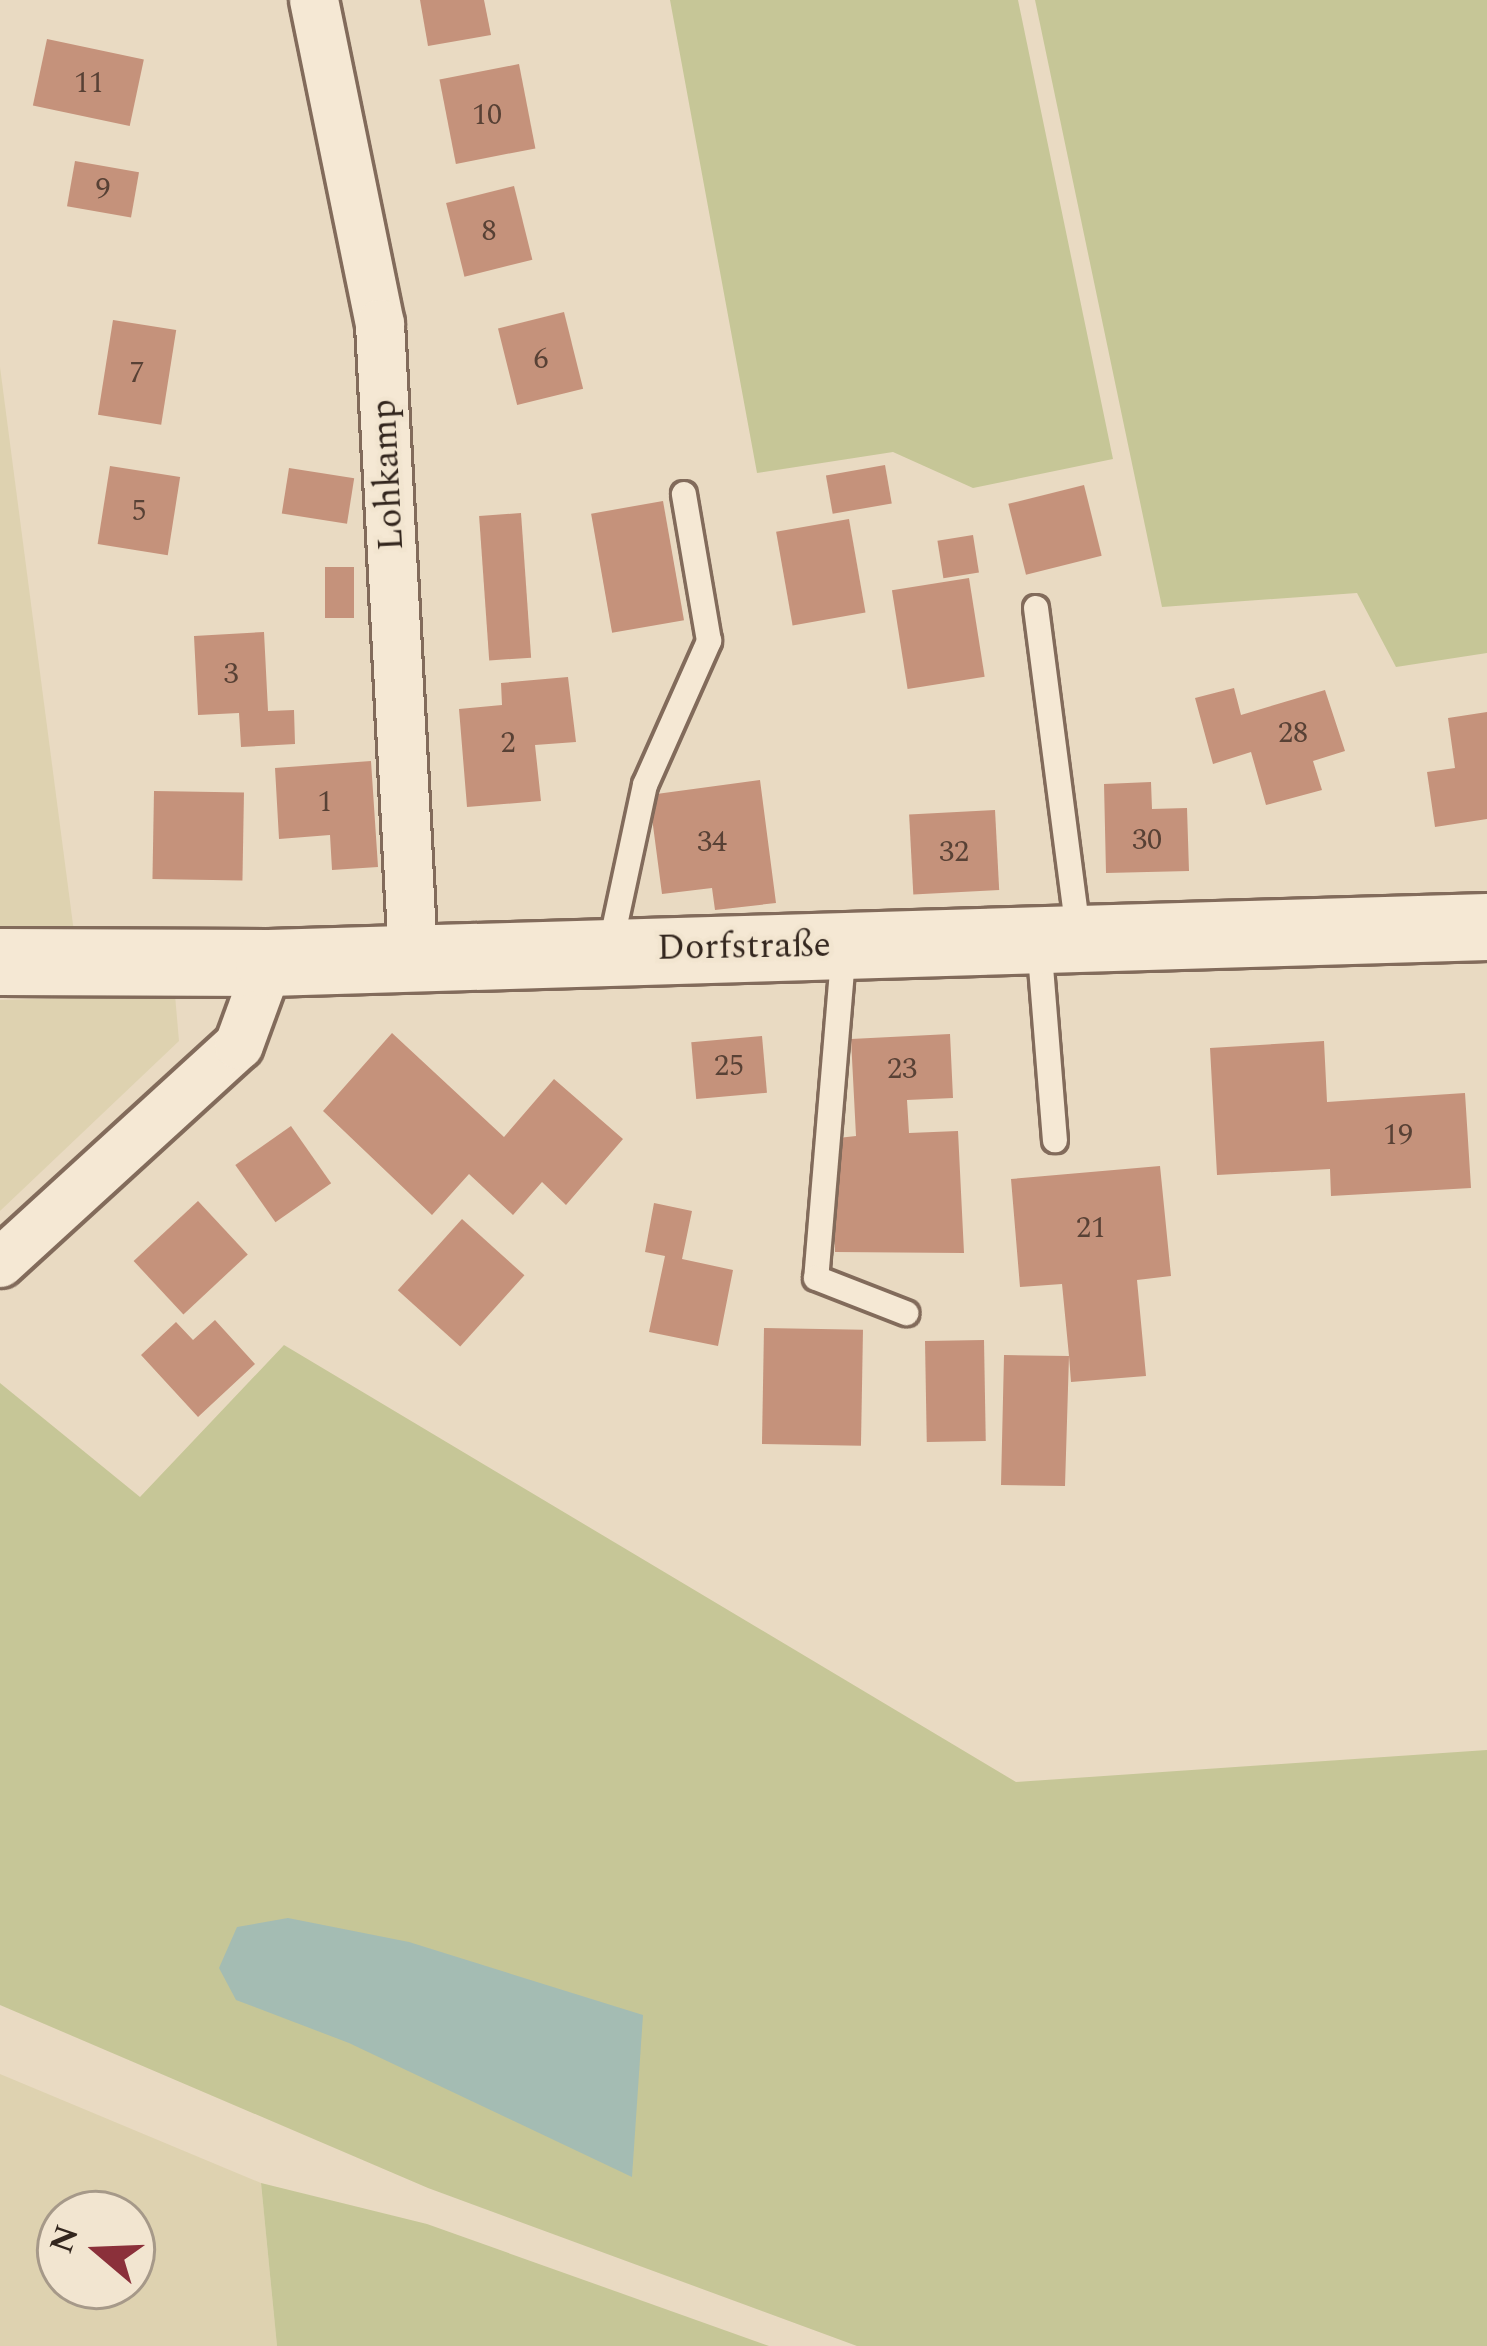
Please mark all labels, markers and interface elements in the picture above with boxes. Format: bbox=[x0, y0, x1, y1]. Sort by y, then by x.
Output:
house number: 11 bbox=[74, 65, 104, 101]
house number: 10 bbox=[472, 97, 502, 133]
house number: 9 bbox=[96, 171, 110, 207]
house number: 8 bbox=[482, 213, 496, 249]
house number: 6 bbox=[534, 341, 548, 377]
house number: 7 bbox=[130, 355, 144, 391]
street label: Lohkamp bbox=[362, 398, 414, 552]
house number: 5 bbox=[132, 493, 146, 529]
house number: 3 bbox=[224, 656, 238, 692]
house number: 28 bbox=[1278, 715, 1308, 751]
house number: 2 bbox=[501, 725, 515, 761]
house number: 1 bbox=[318, 784, 332, 820]
house number: 30 bbox=[1132, 822, 1162, 858]
house number: 34 bbox=[697, 824, 727, 860]
house number: 32 bbox=[939, 834, 969, 870]
street label: Dorfstraße bbox=[657, 924, 831, 970]
house number: 25 bbox=[714, 1048, 744, 1084]
house number: 23 bbox=[887, 1051, 917, 1087]
house number: 19 bbox=[1383, 1117, 1413, 1153]
house number: 21 bbox=[1076, 1210, 1106, 1246]
north arrow bbox=[36, 2190, 156, 2310]
text: N bbox=[37, 2218, 93, 2260]

